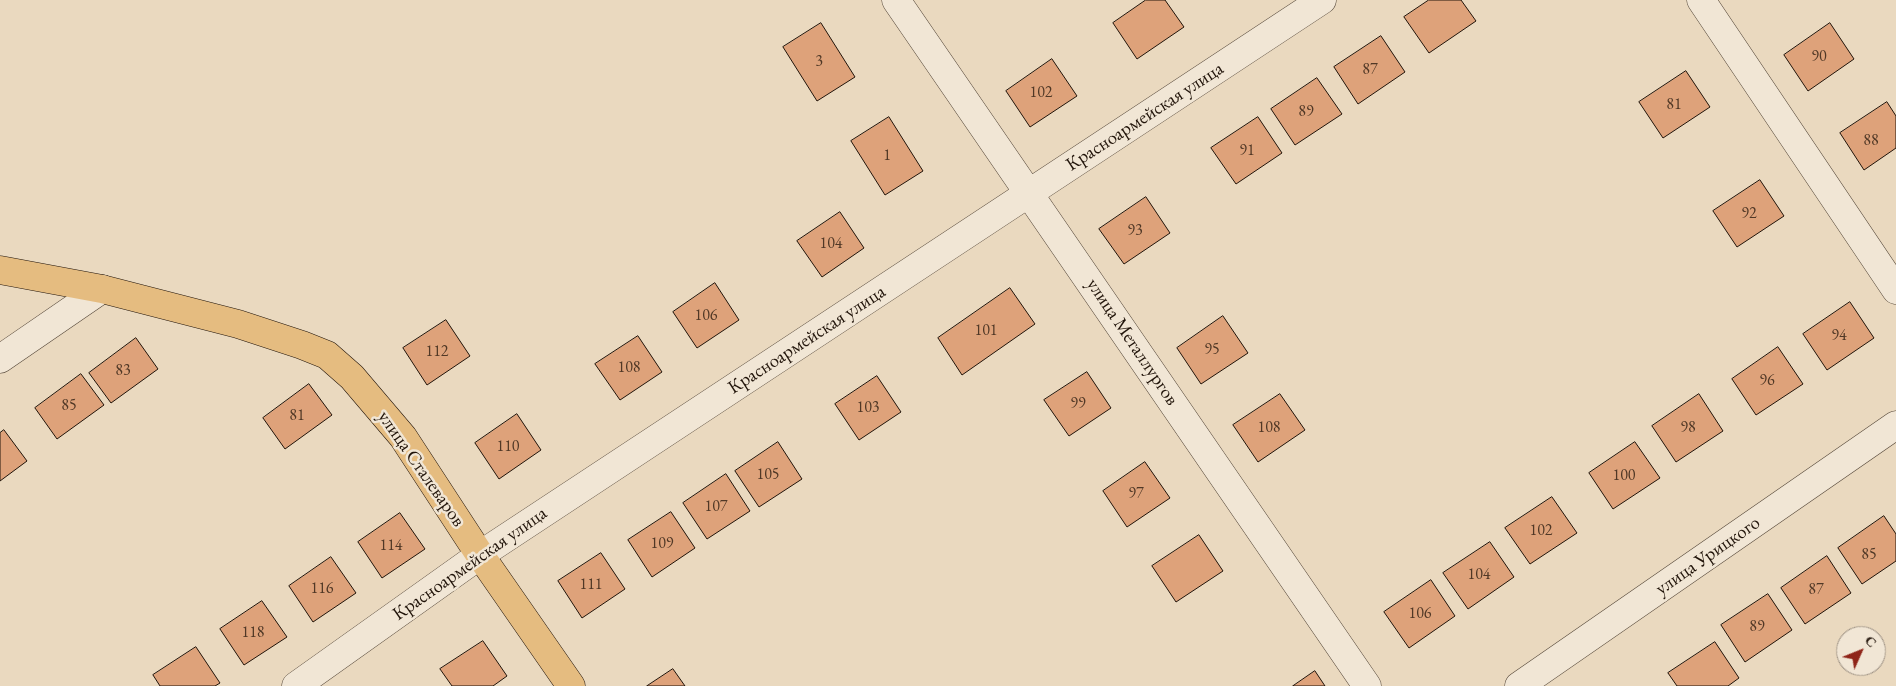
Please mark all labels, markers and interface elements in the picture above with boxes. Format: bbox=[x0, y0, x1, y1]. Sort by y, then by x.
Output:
house number: 90 bbox=[1811, 47, 1827, 67]
house number: 3 bbox=[815, 52, 823, 72]
street label: Красноармейская улица bbox=[1062, 58, 1228, 176]
house number: 87 bbox=[1362, 60, 1378, 80]
house number: 102 bbox=[1029, 83, 1053, 103]
house number: 81 bbox=[1666, 95, 1682, 115]
house number: 89 bbox=[1298, 102, 1314, 122]
house number: 88 bbox=[1863, 131, 1879, 151]
house number: 91 bbox=[1239, 141, 1255, 161]
house number: 1 bbox=[883, 146, 891, 166]
house number: 92 bbox=[1741, 204, 1757, 224]
house number: 93 bbox=[1127, 221, 1143, 241]
house number: 104 bbox=[819, 234, 843, 254]
street label: улица Металлургов bbox=[1081, 274, 1183, 410]
street label: Красноармейская улица bbox=[724, 281, 890, 399]
house number: 106 bbox=[694, 306, 718, 326]
house number: 101 bbox=[974, 321, 998, 341]
house number: 94 bbox=[1831, 326, 1847, 346]
house number: 95 bbox=[1204, 340, 1220, 360]
house number: 112 bbox=[425, 342, 449, 362]
house number: 108 bbox=[617, 358, 641, 378]
house number: 83 bbox=[115, 361, 131, 381]
house number: 96 bbox=[1759, 371, 1775, 391]
house number: 99 bbox=[1070, 394, 1086, 414]
house number: 85 bbox=[61, 396, 77, 416]
house number: 103 bbox=[856, 398, 880, 418]
house number: 81 bbox=[289, 406, 305, 426]
street label: улица Сталеваров bbox=[373, 407, 469, 531]
house number: 108 bbox=[1257, 418, 1281, 438]
house number: 98 bbox=[1680, 418, 1696, 438]
house number: 110 bbox=[496, 437, 520, 457]
house number: 105 bbox=[756, 465, 780, 485]
house number: 100 bbox=[1612, 466, 1636, 486]
house number: 97 bbox=[1128, 484, 1144, 504]
house number: 107 bbox=[704, 497, 728, 517]
street label: Красноармейская улица bbox=[388, 502, 552, 626]
street label: улица Урицкого bbox=[1651, 512, 1765, 600]
house number: 102 bbox=[1529, 521, 1553, 541]
house number: 109 bbox=[650, 534, 674, 554]
house number: 114 bbox=[379, 536, 403, 556]
house number: 85 bbox=[1861, 545, 1877, 565]
house number: 104 bbox=[1467, 565, 1491, 585]
house number: 111 bbox=[579, 575, 603, 595]
house number: 116 bbox=[310, 579, 334, 599]
house number: 87 bbox=[1808, 580, 1824, 600]
house number: 106 bbox=[1408, 604, 1432, 624]
house number: 89 bbox=[1749, 617, 1765, 637]
house number: 118 bbox=[241, 623, 265, 643]
north arrow bbox=[1836, 626, 1886, 676]
text: С bbox=[1861, 631, 1881, 651]

